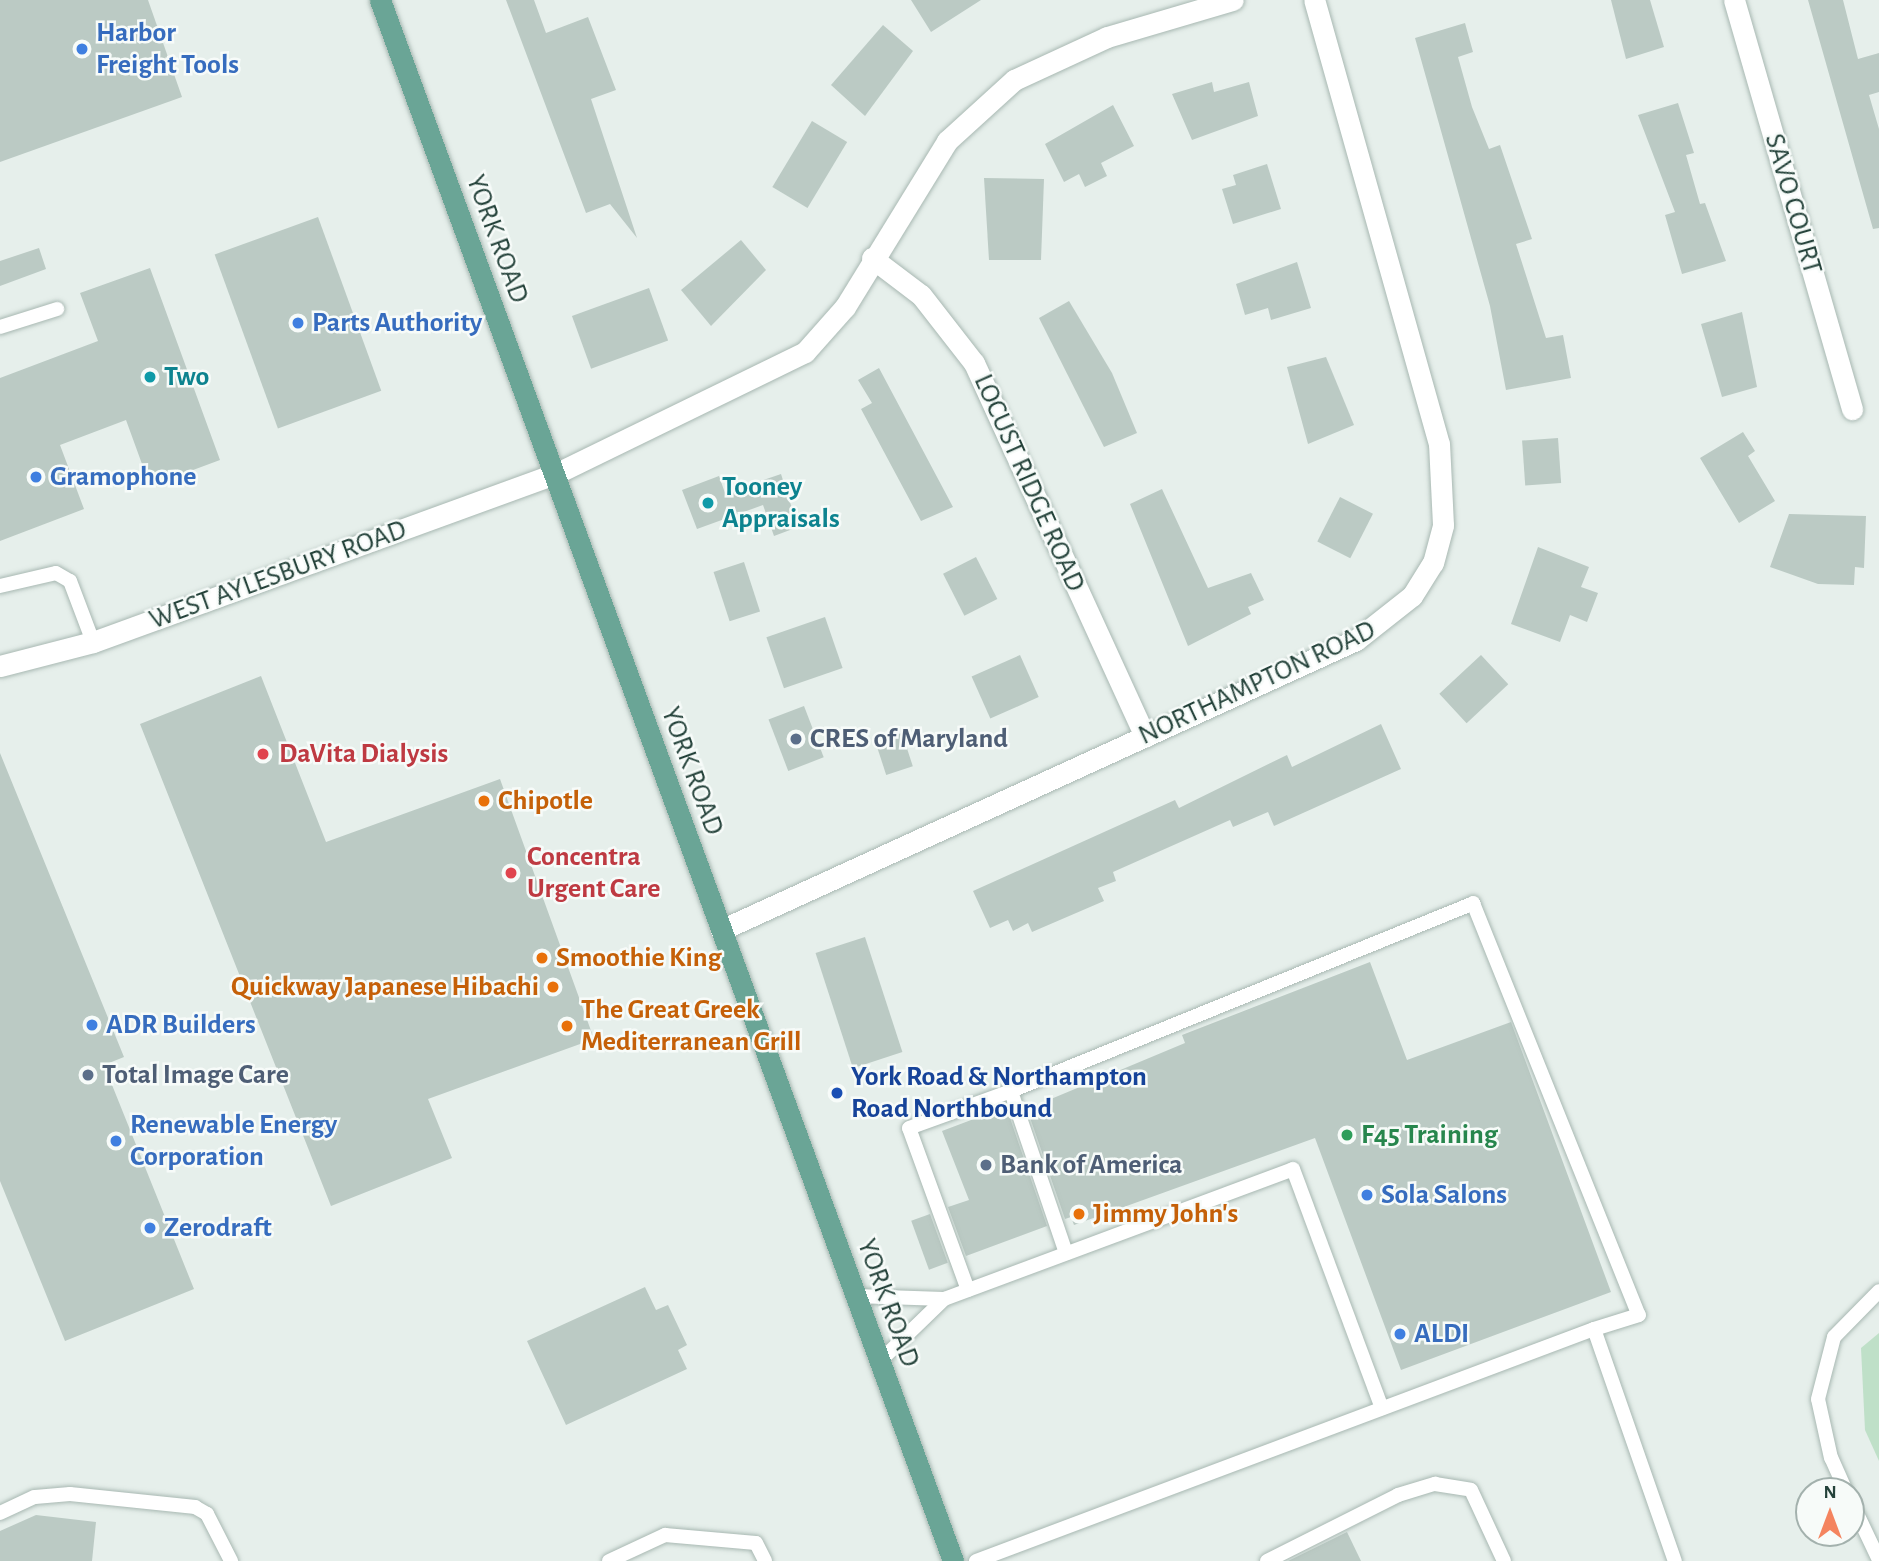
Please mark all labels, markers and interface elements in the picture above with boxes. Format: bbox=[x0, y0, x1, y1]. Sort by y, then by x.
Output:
place label: Harbor Freight Tools bbox=[96, 16, 239, 82]
marker: Harbor Freight Tools bbox=[74, 41, 90, 57]
street label: SAVO COURT bbox=[1757, 130, 1829, 278]
street label: YORK ROAD bbox=[458, 170, 536, 308]
place label: Parts Authority bbox=[312, 306, 482, 340]
marker: Parts Authority bbox=[290, 315, 306, 331]
place label: Two bbox=[164, 360, 209, 394]
marker: Two bbox=[142, 369, 158, 385]
street label: LOCUST RIDGE ROAD bbox=[966, 369, 1092, 597]
place label: Gramophone bbox=[50, 460, 196, 494]
marker: Gramophone bbox=[28, 469, 44, 485]
place label: Tooney Appraisals bbox=[722, 470, 840, 536]
marker: Tooney Appraisals bbox=[700, 495, 716, 511]
street label: WEST AYLESBURY ROAD bbox=[145, 513, 411, 637]
street label: NORTHAMPTON ROAD bbox=[1133, 613, 1381, 753]
street label: YORK ROAD bbox=[653, 702, 731, 840]
place label: CRES of Maryland bbox=[810, 722, 1008, 756]
marker: CRES of Maryland bbox=[788, 731, 804, 747]
place label: DaVita Dialysis bbox=[279, 737, 448, 771]
marker: DaVita Dialysis bbox=[253, 744, 273, 764]
place label: Chipotle bbox=[498, 784, 593, 818]
marker: Chipotle bbox=[476, 793, 492, 809]
place label: Concentra Urgent Care bbox=[527, 840, 660, 906]
marker: Concentra Urgent Care bbox=[501, 863, 521, 883]
place label: Smoothie King bbox=[556, 941, 722, 975]
marker: Smoothie King bbox=[534, 950, 550, 966]
place label: Quickway Japanese Hibachi bbox=[231, 970, 539, 1004]
marker: Quickway Japanese Hibachi bbox=[545, 979, 561, 995]
place label: The Great Greek Mediterranean Grill bbox=[581, 993, 801, 1059]
place label: ADR Builders bbox=[106, 1008, 256, 1042]
marker: ADR Builders bbox=[84, 1017, 100, 1033]
marker: The Great Greek Mediterranean Grill bbox=[559, 1018, 575, 1034]
place label: Total Image Care bbox=[102, 1058, 289, 1092]
place label: York Road & Northampton Road Northbound bbox=[851, 1060, 1147, 1126]
marker: Total Image Care bbox=[80, 1067, 96, 1083]
marker: York Road & Northampton Road Northbound bbox=[829, 1085, 845, 1101]
place label: Renewable Energy Corporation bbox=[130, 1108, 337, 1174]
place label: F45 Training bbox=[1361, 1118, 1498, 1152]
marker: F45 Training bbox=[1339, 1127, 1355, 1143]
marker: Renewable Energy Corporation bbox=[108, 1133, 124, 1149]
place label: Bank of America bbox=[1000, 1148, 1183, 1182]
marker: Bank of America bbox=[978, 1157, 994, 1173]
place label: Sola Salons bbox=[1381, 1178, 1507, 1212]
marker: Sola Salons bbox=[1359, 1187, 1375, 1203]
place label: Jimmy John's bbox=[1093, 1197, 1238, 1231]
marker: Jimmy John's bbox=[1071, 1206, 1087, 1222]
place label: Zerodraft bbox=[164, 1211, 272, 1245]
marker: Zerodraft bbox=[142, 1220, 158, 1236]
street label: YORK ROAD bbox=[849, 1234, 927, 1372]
place label: ALDI bbox=[1414, 1317, 1469, 1351]
marker: ALDI bbox=[1392, 1326, 1408, 1342]
north arrow bbox=[1795, 1477, 1865, 1547]
text: N bbox=[1823, 1483, 1837, 1502]

